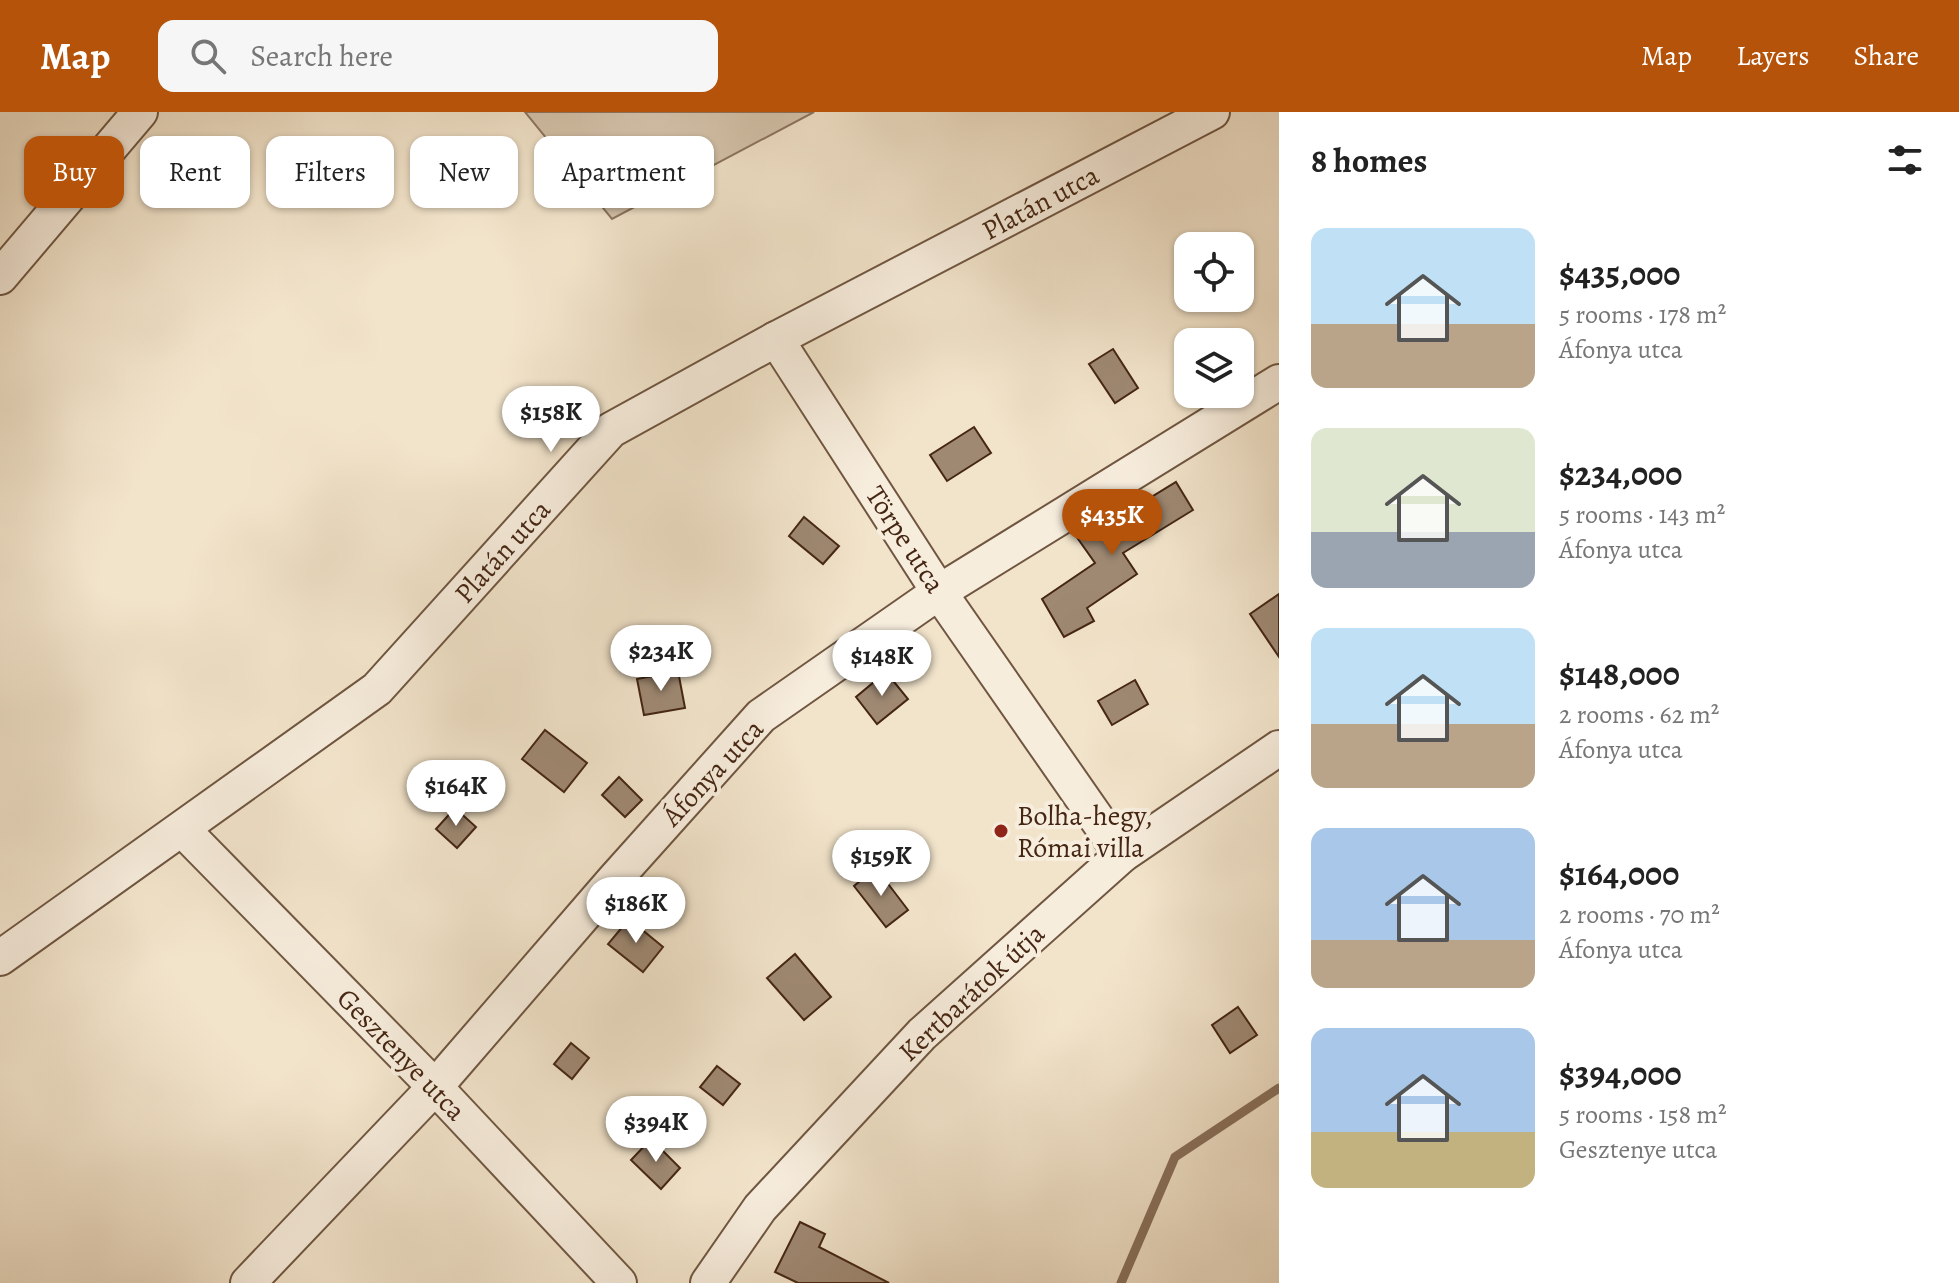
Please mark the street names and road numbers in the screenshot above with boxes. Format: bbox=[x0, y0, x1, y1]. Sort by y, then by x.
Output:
street label: Platán utca bbox=[975, 156, 1106, 250]
street label: Törpe utca bbox=[856, 479, 954, 600]
street label: Platán utca bbox=[446, 492, 560, 612]
street label: Áfonya utca bbox=[653, 711, 772, 835]
street label: Kertbarátok útja bbox=[890, 915, 1053, 1070]
street label: Gesztenye utca bbox=[328, 980, 474, 1129]

